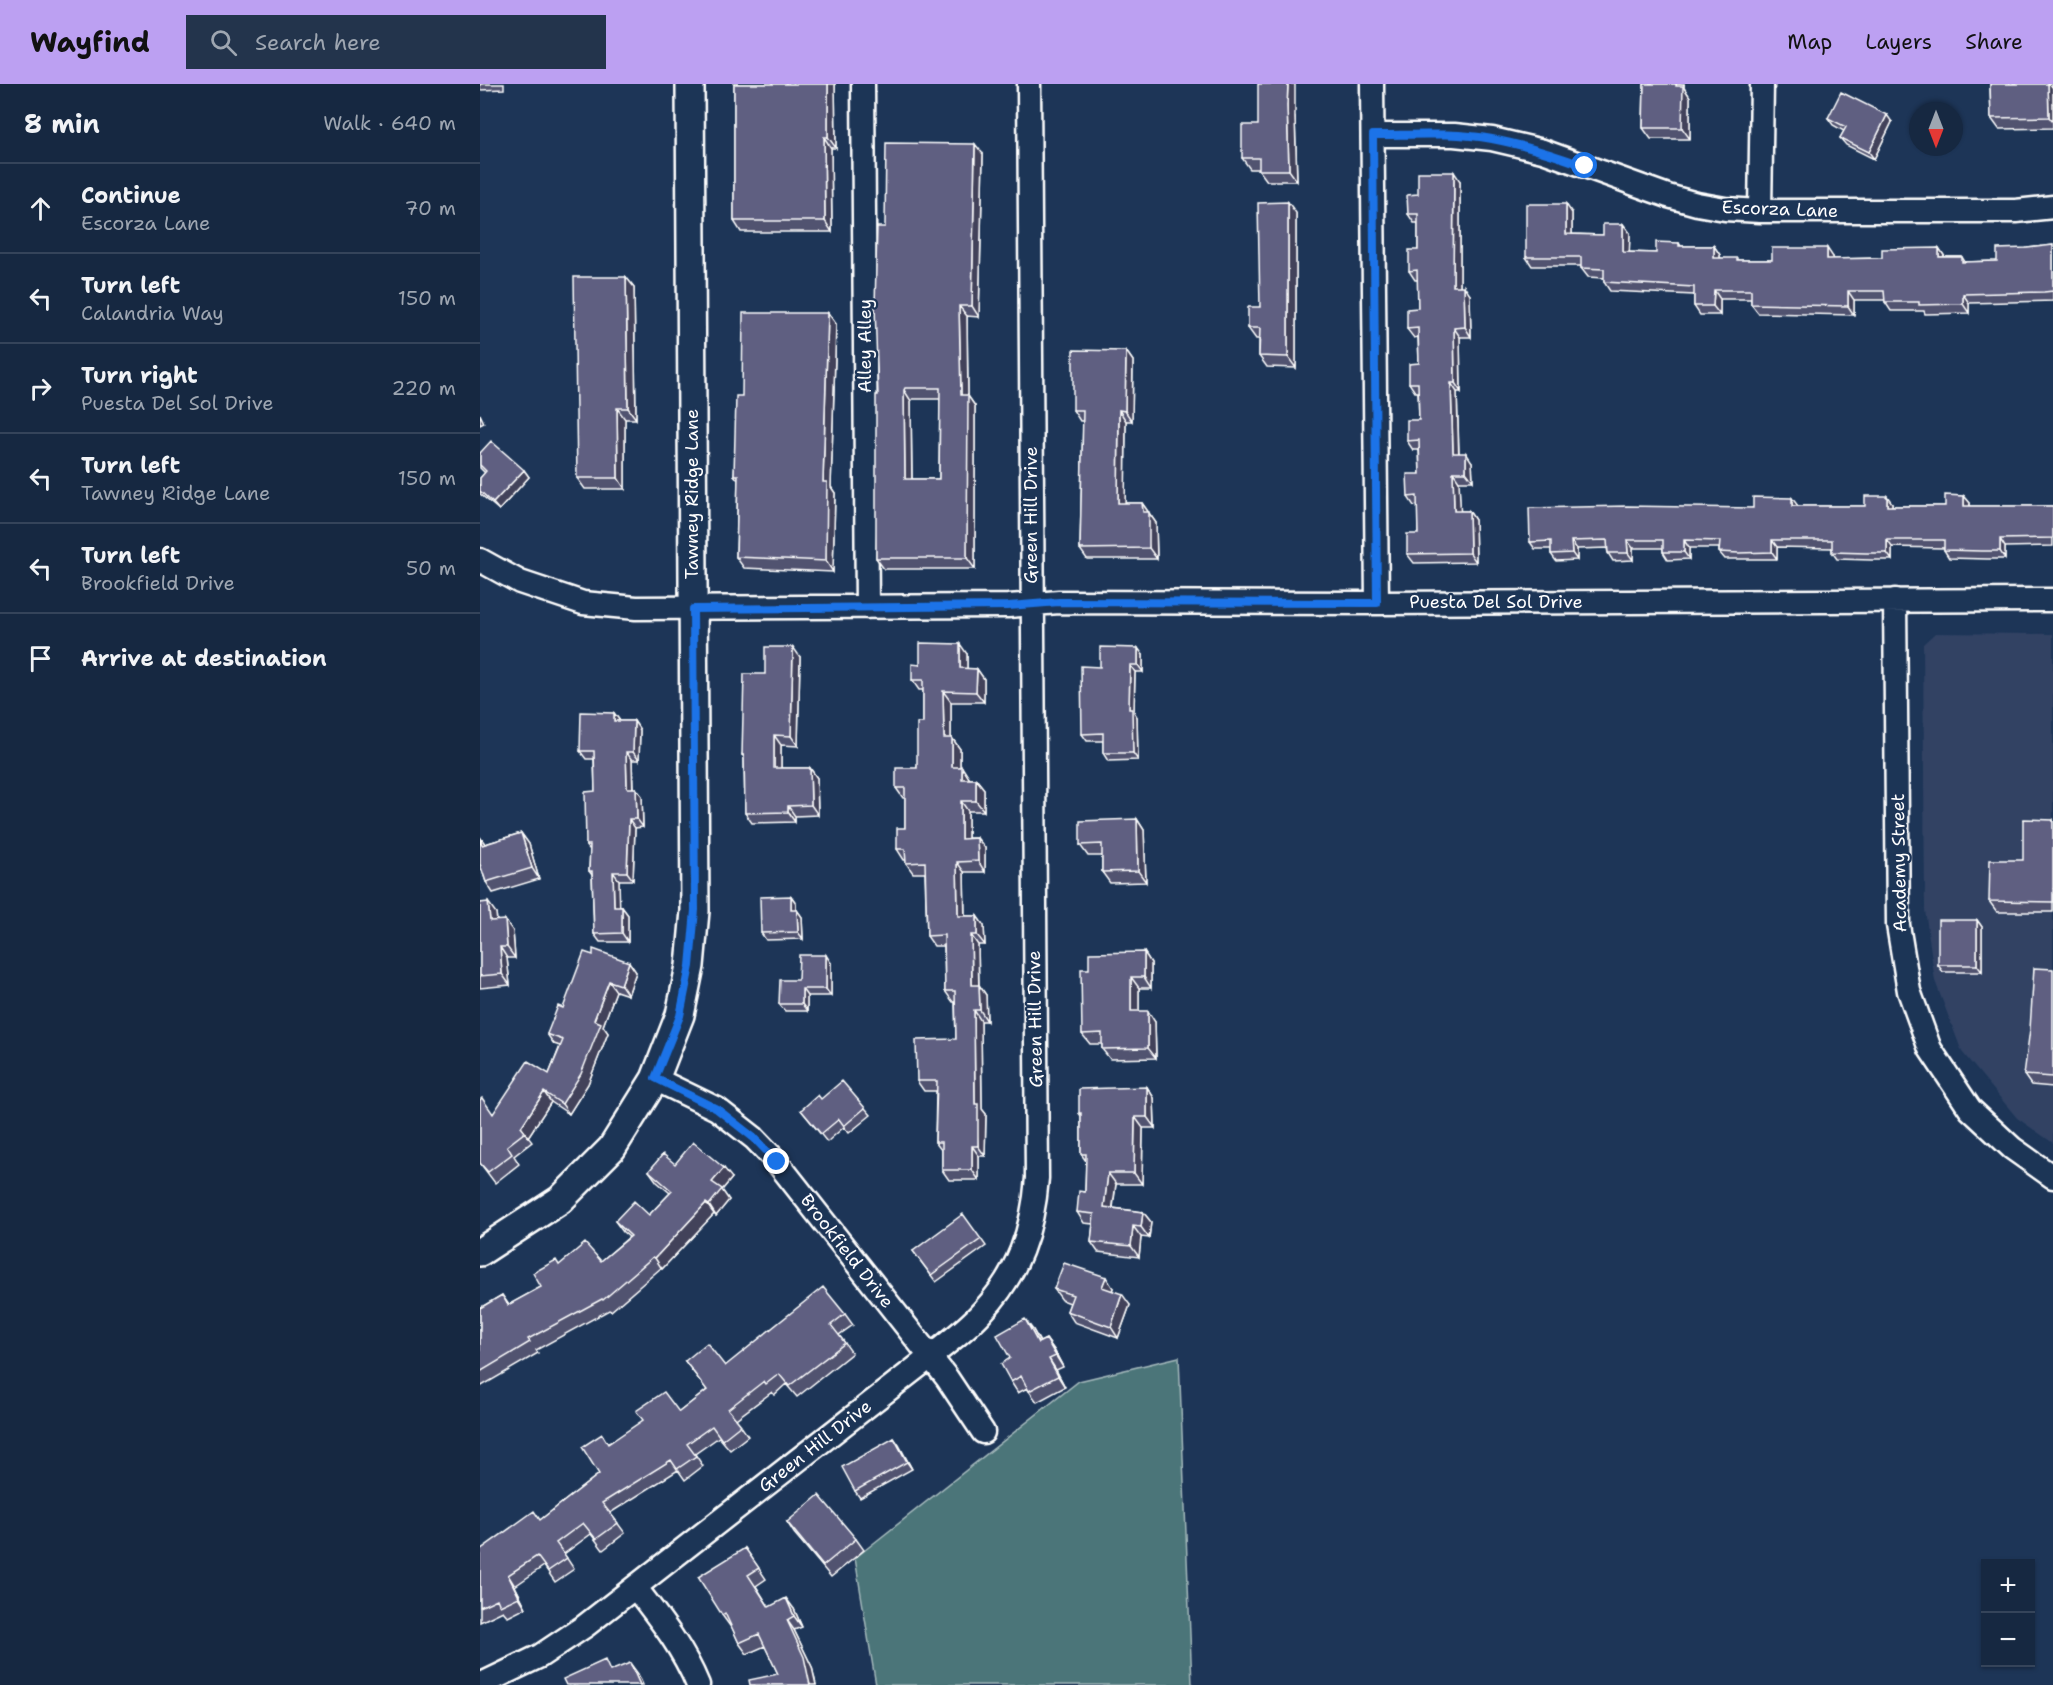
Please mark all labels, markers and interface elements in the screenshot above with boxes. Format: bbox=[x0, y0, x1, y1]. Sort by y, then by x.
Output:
search box bbox=[186, 15, 606, 69]
text: Wayfind bbox=[30, 23, 150, 61]
icon: search bbox=[207, 26, 240, 59]
text: Search here bbox=[255, 28, 381, 57]
text: Map bbox=[1787, 28, 1832, 56]
text: Layers bbox=[1865, 28, 1932, 56]
text: Share bbox=[1965, 28, 2023, 56]
north arrow bbox=[1909, 102, 1963, 156]
text: 8 min bbox=[24, 106, 100, 141]
text: Walk · 640 m bbox=[323, 110, 456, 136]
route start bbox=[1571, 152, 1597, 178]
text: Continue bbox=[81, 181, 181, 210]
icon: ahead bbox=[24, 192, 57, 225]
text: 70 m bbox=[404, 195, 456, 221]
street label: Escorza Lane bbox=[1721, 195, 1839, 223]
text: Escorza Lane bbox=[81, 210, 210, 236]
text: Turn left bbox=[81, 271, 180, 300]
icon: left bbox=[24, 282, 57, 315]
text: 150 m bbox=[398, 285, 456, 311]
street label: Alley Alley bbox=[853, 299, 877, 393]
text: Calandria Way bbox=[81, 300, 224, 326]
text: Turn right bbox=[81, 361, 198, 390]
icon: right bbox=[24, 372, 57, 405]
text: 220 m bbox=[392, 375, 456, 401]
text: Puesta Del Sol Drive bbox=[81, 390, 274, 416]
street label: Tawney Ridge Lane bbox=[680, 409, 704, 579]
street label: Green Hill Drive bbox=[1019, 446, 1043, 584]
text: Turn left bbox=[81, 451, 180, 480]
icon: left bbox=[24, 462, 57, 495]
text: 150 m bbox=[398, 465, 456, 491]
text: Tawney Ridge Lane bbox=[81, 480, 270, 506]
text: Turn left bbox=[81, 541, 180, 570]
icon: left bbox=[24, 552, 57, 585]
text: 50 m bbox=[406, 555, 456, 581]
text: Brookfield Drive bbox=[81, 570, 235, 596]
street label: Puesta Del Sol Drive bbox=[1409, 590, 1583, 614]
icon: arrive bbox=[24, 642, 57, 675]
text: Arrive at destination bbox=[81, 644, 327, 673]
street label: Academy Street bbox=[1886, 793, 1912, 933]
street label: Green Hill Drive bbox=[1022, 950, 1048, 1088]
route end bbox=[763, 1148, 789, 1174]
street label: Brookfield Drive bbox=[795, 1189, 899, 1313]
street label: Green Hill Drive bbox=[753, 1394, 877, 1498]
map controls bbox=[1981, 1559, 2035, 1667]
button: + bbox=[1981, 1559, 2035, 1613]
button: − bbox=[1981, 1613, 2035, 1667]

